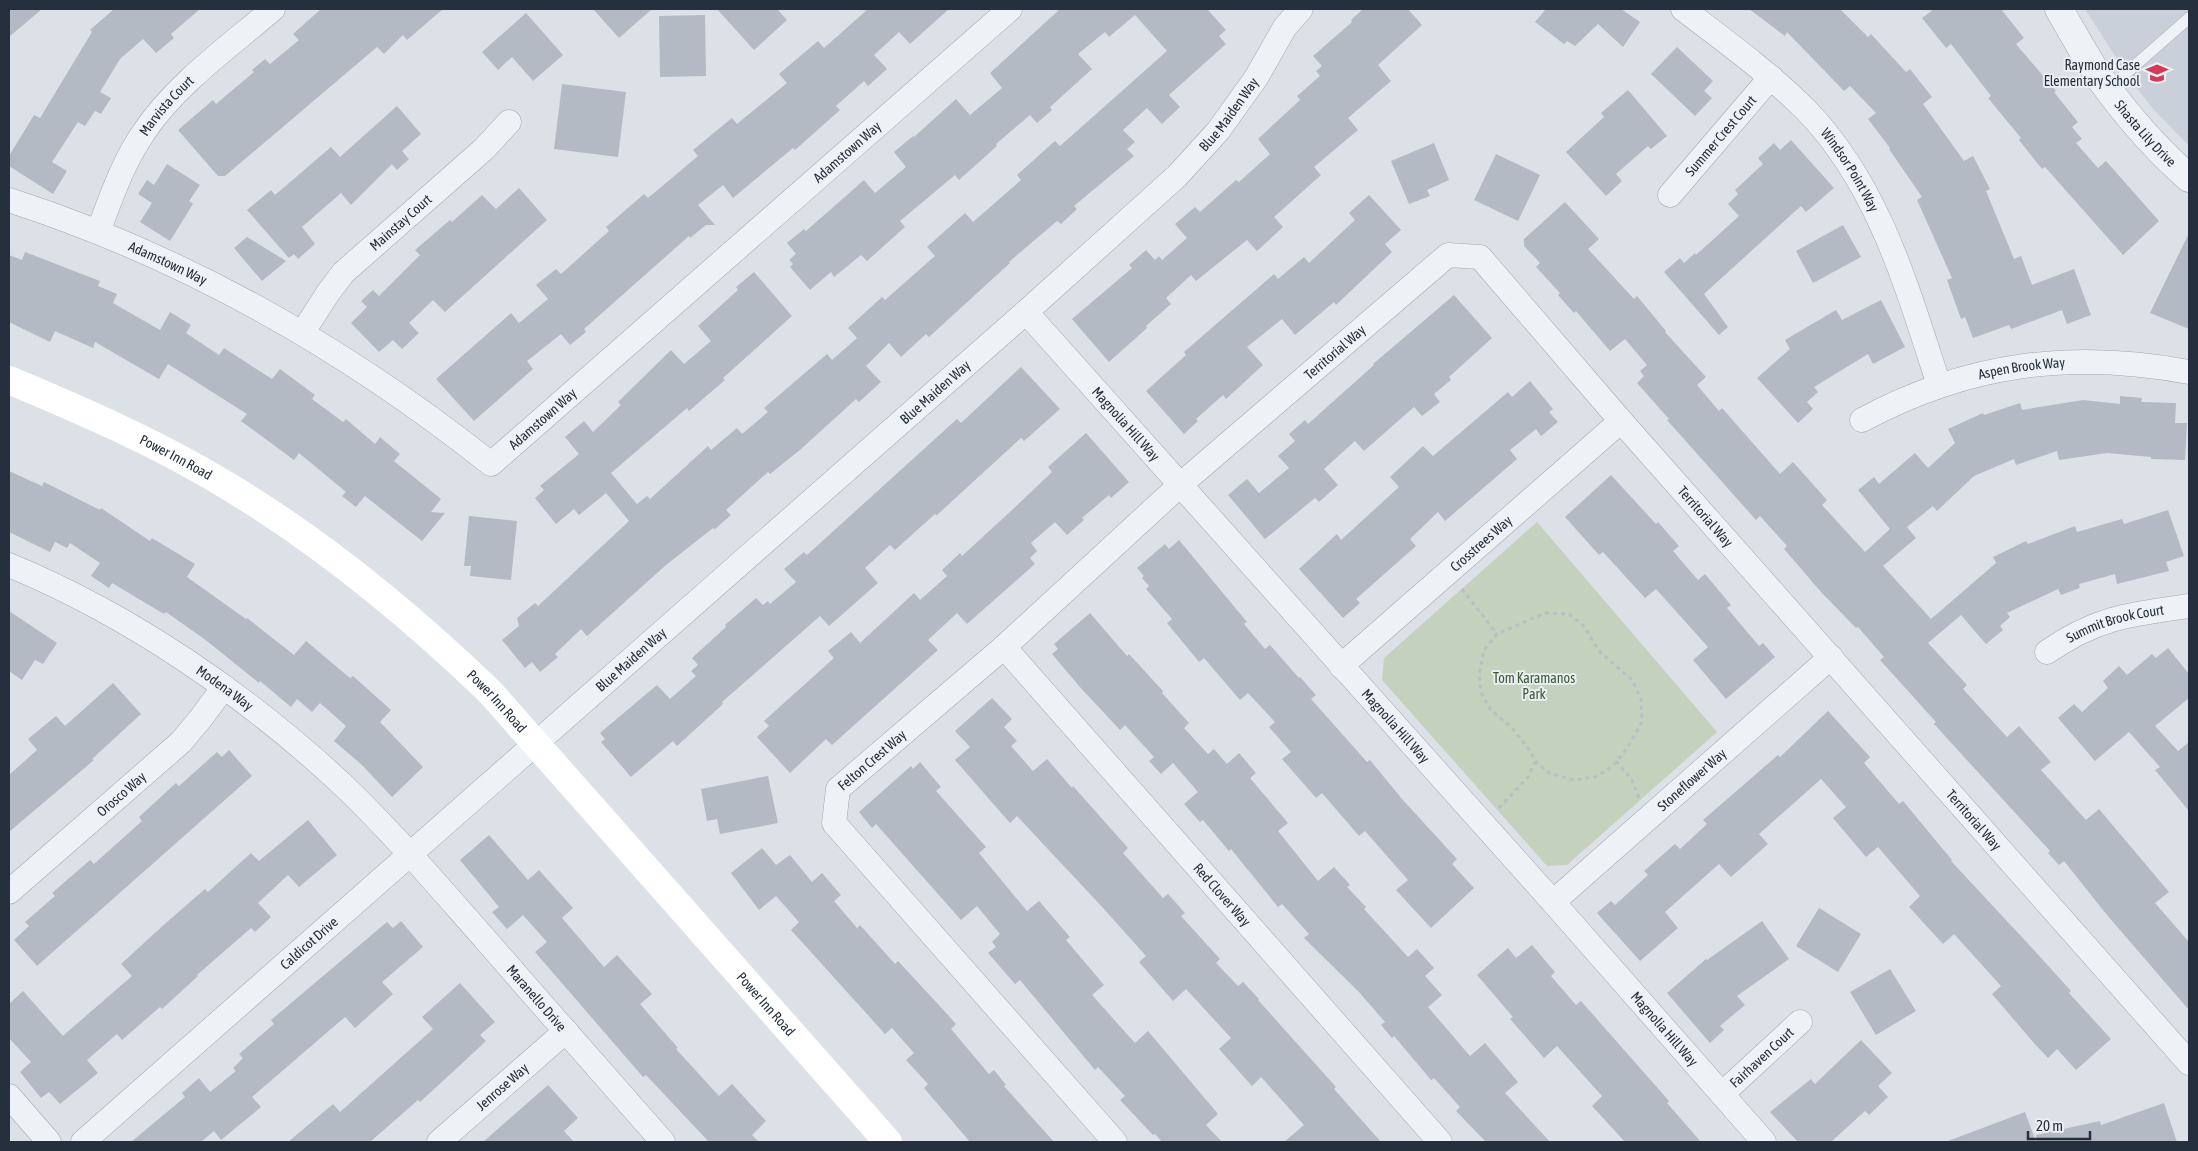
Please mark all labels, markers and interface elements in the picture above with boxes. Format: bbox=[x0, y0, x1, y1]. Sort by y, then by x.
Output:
place label: Raymond Case Elementary School bbox=[2044, 57, 2140, 89]
school or university icon: Raymond Case Elementary School bbox=[2144, 60, 2170, 86]
street label: Marvista Court bbox=[136, 72, 197, 139]
street label: Blue Maiden Way bbox=[1196, 74, 1262, 154]
street label: Summer Crest Court bbox=[1682, 92, 1760, 179]
street label: Shasta Lily Drive bbox=[2111, 97, 2179, 170]
street label: Adamstown Way bbox=[810, 118, 884, 186]
street label: Windsor Point Way bbox=[1818, 125, 1882, 215]
street label: Mainstay Court bbox=[366, 191, 435, 254]
street label: Adamstown Way bbox=[126, 238, 210, 288]
street label: Territorial Way bbox=[1301, 321, 1369, 383]
street label: Aspen Brook Way bbox=[1976, 354, 2066, 382]
street label: Blue Maiden Way bbox=[897, 357, 974, 427]
street label: Magnolia Hill Way bbox=[1089, 384, 1163, 464]
street label: Adamstown Way bbox=[505, 385, 580, 453]
street label: Power Inn Road bbox=[137, 431, 215, 483]
street label: Territorial Way bbox=[1675, 483, 1737, 550]
street label: Crosstrees Way bbox=[1447, 512, 1515, 575]
street label: Summit Brook Court bbox=[2064, 602, 2165, 646]
street label: Blue Maiden Way bbox=[593, 624, 670, 695]
street label: Modena Way bbox=[193, 662, 257, 714]
street label: Power Inn Road bbox=[464, 667, 530, 736]
park label: Tom Karamanos Park bbox=[1493, 670, 1575, 702]
street label: Magnolia Hill Way bbox=[1359, 686, 1433, 766]
street label: Felton Crest Way bbox=[835, 726, 909, 793]
street label: Stoneflower Way bbox=[1654, 745, 1730, 814]
street label: Orosco Way bbox=[94, 768, 149, 820]
street label: Territorial Way bbox=[1943, 786, 2005, 853]
street label: Red Clover Way bbox=[1190, 860, 1254, 929]
street label: Caldicot Drive bbox=[277, 914, 341, 973]
street label: Maranello Drive bbox=[503, 962, 570, 1034]
street label: Power Inn Road bbox=[734, 969, 798, 1039]
street label: Magnolia Hill Way bbox=[1628, 988, 1702, 1069]
street label: Fairhaven Court bbox=[1726, 1024, 1797, 1091]
street label: Jenrose Way bbox=[473, 1060, 532, 1114]
scale bar bbox=[2028, 1108, 2090, 1140]
text: 20 m bbox=[2036, 1117, 2063, 1134]

